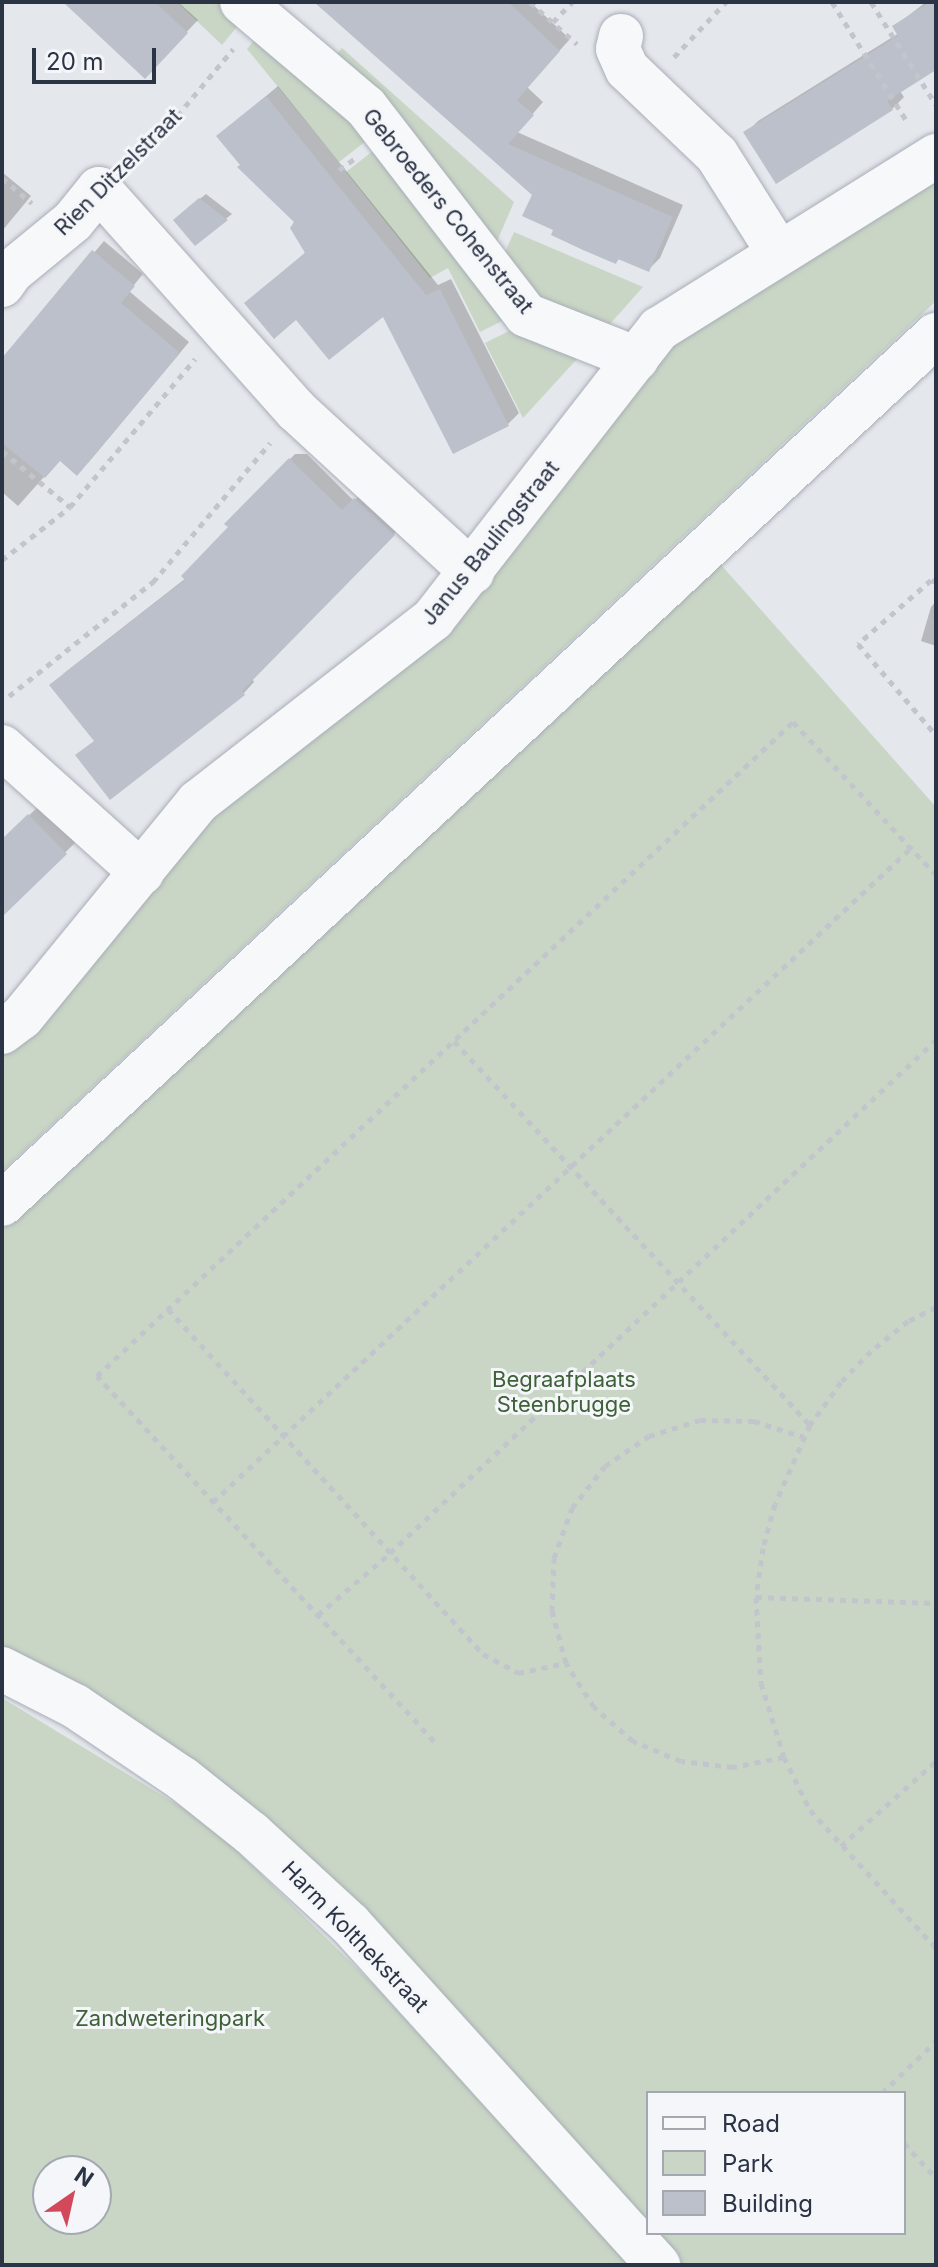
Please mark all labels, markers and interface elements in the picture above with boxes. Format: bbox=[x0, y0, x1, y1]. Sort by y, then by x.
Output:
scale bar bbox=[36, 32, 160, 82]
text: 20 m bbox=[46, 47, 104, 76]
street label: Rien Ditzelstraat bbox=[49, 103, 187, 241]
street label: Gebroeders Cohenstraat bbox=[357, 103, 539, 319]
street label: Janus Baulingstraat bbox=[415, 455, 565, 631]
park label: Begraafplaats Steenbrugge bbox=[492, 1366, 636, 1418]
street label: Harm Kolthekstraat bbox=[276, 1856, 434, 2018]
park label: Zandweteringpark bbox=[75, 2006, 265, 2032]
legend bbox=[646, 2091, 906, 2235]
text: Road bbox=[722, 2109, 780, 2138]
text: Park bbox=[722, 2149, 773, 2178]
north arrow bbox=[32, 2155, 112, 2235]
text: N bbox=[70, 2161, 99, 2192]
text: Building bbox=[722, 2189, 813, 2218]

